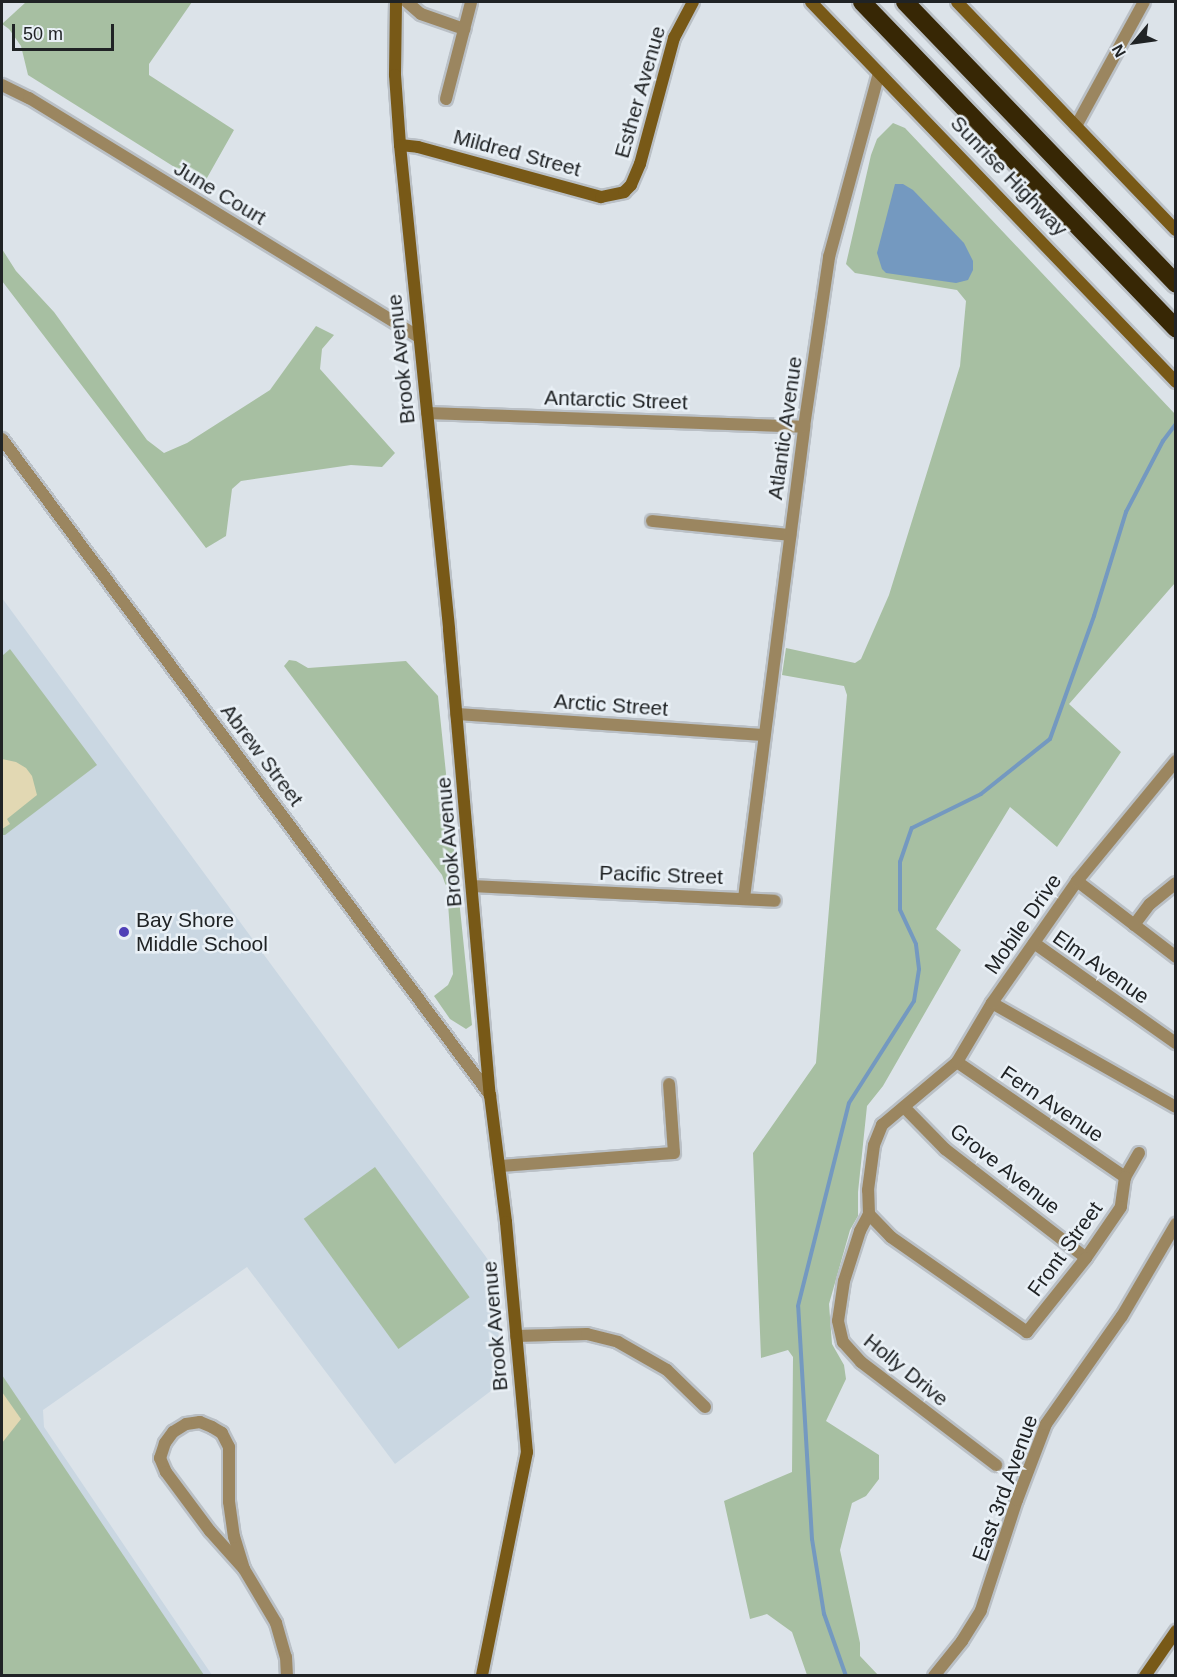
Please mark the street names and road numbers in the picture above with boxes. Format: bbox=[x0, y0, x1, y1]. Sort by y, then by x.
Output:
street label: Esther Avenue bbox=[609, 23, 671, 161]
street label: Sunrise Highway bbox=[945, 111, 1073, 241]
street label: Mildred Street bbox=[451, 124, 583, 182]
street label: June Court bbox=[169, 156, 271, 230]
street label: Brook Avenue bbox=[382, 292, 420, 426]
street label: Atlantic Avenue bbox=[762, 354, 808, 502]
street label: Antarctic Street bbox=[544, 385, 688, 415]
street label: Arctic Street bbox=[553, 688, 669, 722]
street label: Abrew Street bbox=[215, 699, 309, 811]
street label: Brook Avenue bbox=[431, 775, 467, 909]
street label: Pacific Street bbox=[599, 860, 723, 890]
street label: Mobile Drive bbox=[979, 869, 1067, 979]
street label: Elm Avenue bbox=[1048, 924, 1154, 1010]
street label: Fern Avenue bbox=[995, 1060, 1109, 1148]
street label: Grove Avenue bbox=[944, 1118, 1066, 1220]
street label: Front Street bbox=[1022, 1197, 1108, 1301]
street label: Brook Avenue bbox=[477, 1259, 513, 1393]
street label: Holly Drive bbox=[859, 1328, 953, 1412]
street label: East 3rd Avenue bbox=[967, 1411, 1043, 1565]

